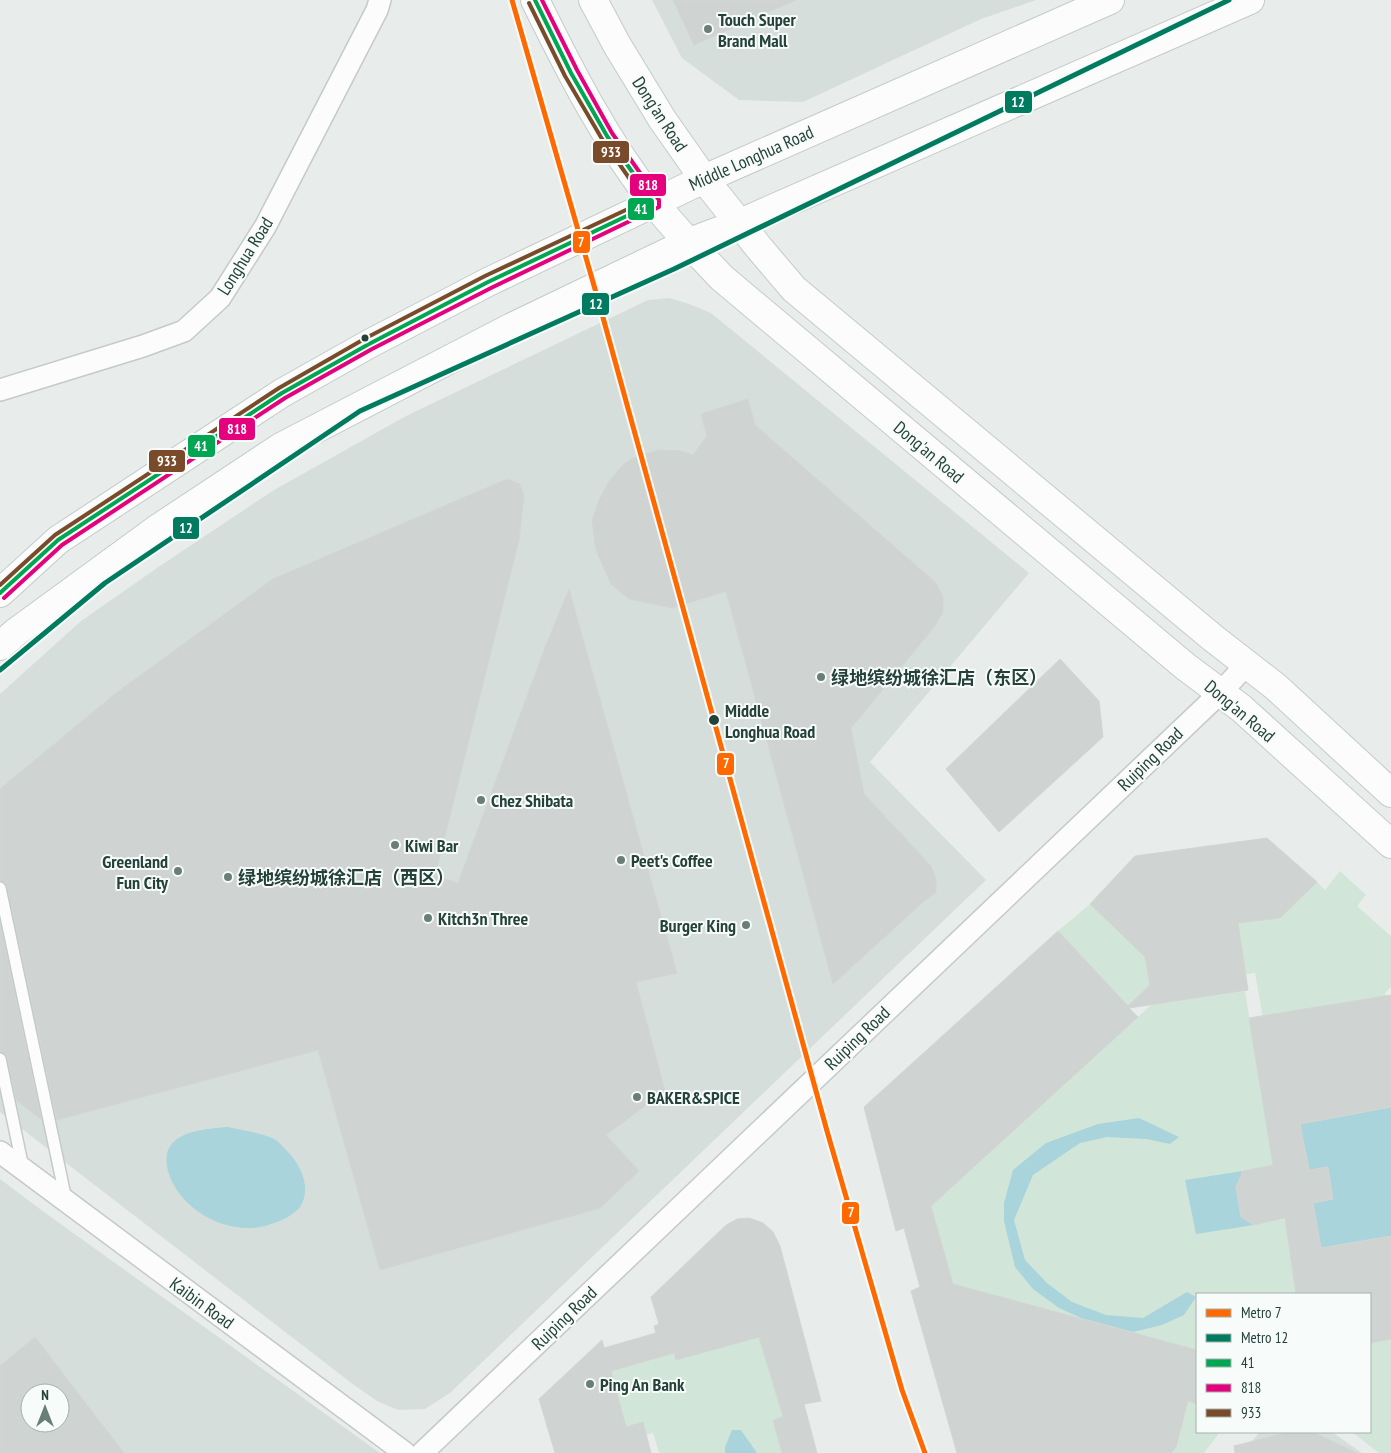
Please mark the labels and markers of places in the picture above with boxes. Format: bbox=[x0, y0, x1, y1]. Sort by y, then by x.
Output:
place label: Touch Super Brand Mall bbox=[718, 8, 796, 52]
marker: Touch Super Brand Mall bbox=[702, 23, 714, 35]
unlabelled marker bbox=[360, 333, 370, 343]
place label: 绿地缤纷城徐汇店（东区） bbox=[831, 666, 1047, 689]
marker: 绿地缤纷城徐汇店（东区） bbox=[815, 671, 827, 683]
place label: Middle Longhua Road bbox=[725, 699, 815, 743]
marker: Middle Longhua Road bbox=[707, 713, 721, 727]
place label: Chez Shibata bbox=[491, 789, 573, 812]
marker: Chez Shibata bbox=[475, 794, 487, 806]
place label: Kiwi Bar bbox=[405, 834, 459, 857]
marker: Kiwi Bar bbox=[389, 839, 401, 851]
place label: Peet's Coffee bbox=[631, 849, 713, 872]
place label: Greenland Fun City bbox=[102, 850, 169, 894]
marker: Peet's Coffee bbox=[615, 854, 627, 866]
marker: Greenland Fun City bbox=[172, 865, 184, 877]
place label: 绿地缤纷城徐汇店（西区） bbox=[238, 866, 454, 889]
marker: 绿地缤纷城徐汇店（西区） bbox=[222, 871, 234, 883]
place label: Kitch3n Three bbox=[438, 907, 528, 930]
marker: Kitch3n Three bbox=[422, 912, 434, 924]
place label: Burger King bbox=[660, 914, 736, 937]
marker: Burger King bbox=[740, 919, 752, 931]
place label: BAKER&SPICE bbox=[647, 1086, 740, 1109]
marker: BAKER&SPICE bbox=[631, 1091, 643, 1103]
place label: Ping An Bank bbox=[600, 1373, 685, 1396]
marker: Ping An Bank bbox=[584, 1378, 596, 1390]

